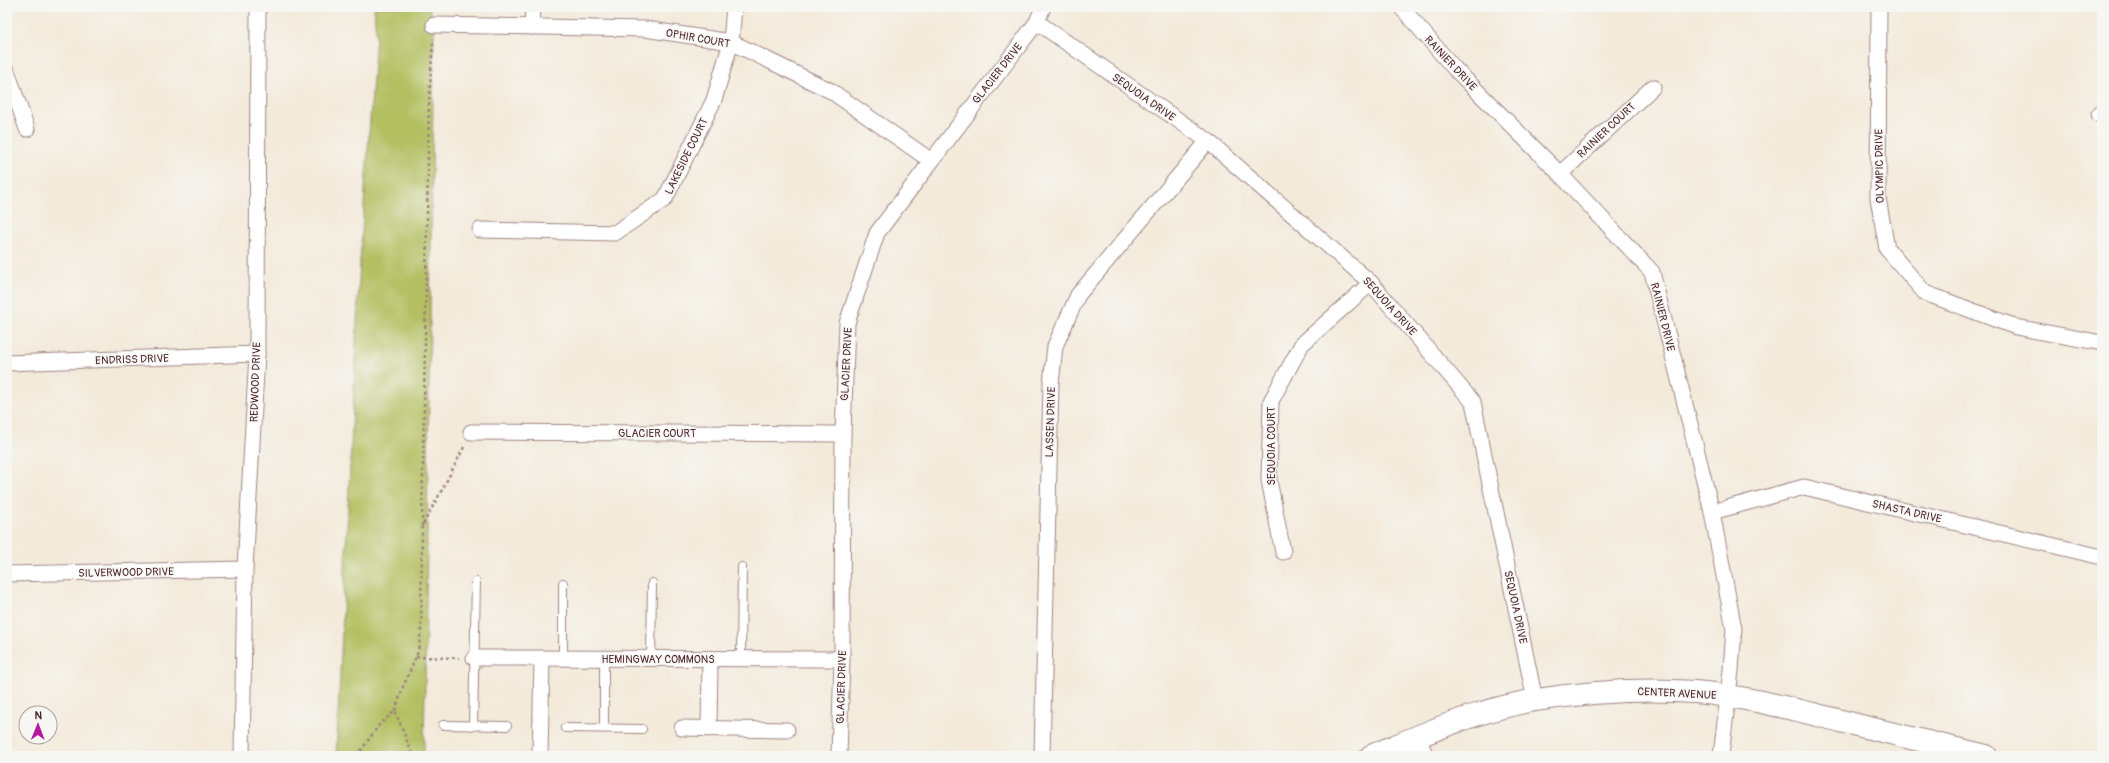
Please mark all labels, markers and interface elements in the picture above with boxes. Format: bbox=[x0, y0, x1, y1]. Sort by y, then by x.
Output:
street label: OPHIR COURT bbox=[665, 26, 731, 51]
street label: RAINIER DRIVE bbox=[1422, 33, 1480, 94]
street label: GLACIER DRIVE bbox=[970, 40, 1025, 106]
street label: SEQUOIA DRIVE bbox=[1109, 71, 1178, 124]
street label: RAINIER COURT bbox=[1575, 100, 1638, 161]
street label: LAKESIDE COURT bbox=[662, 116, 711, 197]
street label: OLYMPIC DRIVE bbox=[1872, 128, 1887, 203]
street label: SEQUOIA DRIVE bbox=[1360, 274, 1420, 339]
street label: RAINIER DRIVE bbox=[1648, 281, 1677, 353]
street label: GLACIER DRIVE bbox=[838, 327, 855, 401]
street label: REDWOOD DRIVE bbox=[248, 341, 263, 422]
street label: ENDRISS DRIVE bbox=[95, 352, 169, 367]
street label: LASSEN DRIVE bbox=[1043, 386, 1058, 458]
street label: SEQUOIA COURT bbox=[1265, 407, 1278, 485]
street label: GLACIER COURT bbox=[618, 427, 696, 440]
street label: SHASTA DRIVE bbox=[1871, 497, 1943, 526]
street label: SILVERWOOD DRIVE bbox=[78, 565, 174, 580]
street label: SEQUOIA DRIVE bbox=[1501, 569, 1530, 645]
street label: GLACIER DRIVE bbox=[834, 650, 849, 724]
street label: HEMINGWAY COMMONS bbox=[601, 653, 715, 666]
street label: CENTER AVENUE bbox=[1637, 685, 1717, 702]
north arrow bbox=[18, 705, 58, 745]
text: N bbox=[34, 709, 43, 722]

